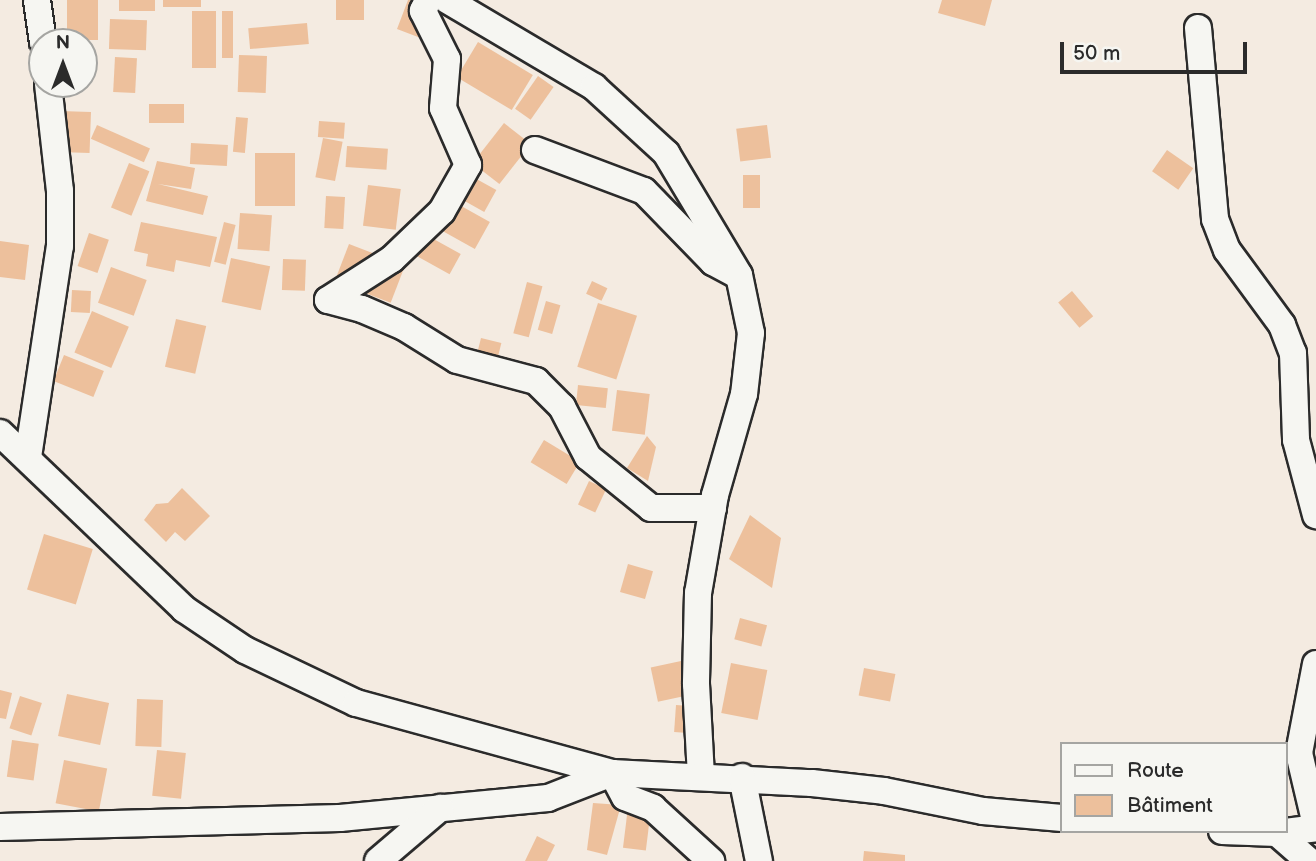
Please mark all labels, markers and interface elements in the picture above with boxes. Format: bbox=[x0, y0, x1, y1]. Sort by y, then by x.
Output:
north arrow bbox=[28, 28, 98, 98]
scale bar bbox=[1064, 28, 1251, 72]
text: N bbox=[56, 32, 70, 55]
text: 50 m bbox=[1073, 41, 1120, 66]
legend bbox=[1060, 742, 1288, 833]
text: Route bbox=[1127, 758, 1184, 783]
text: Bâtiment bbox=[1127, 793, 1213, 818]

